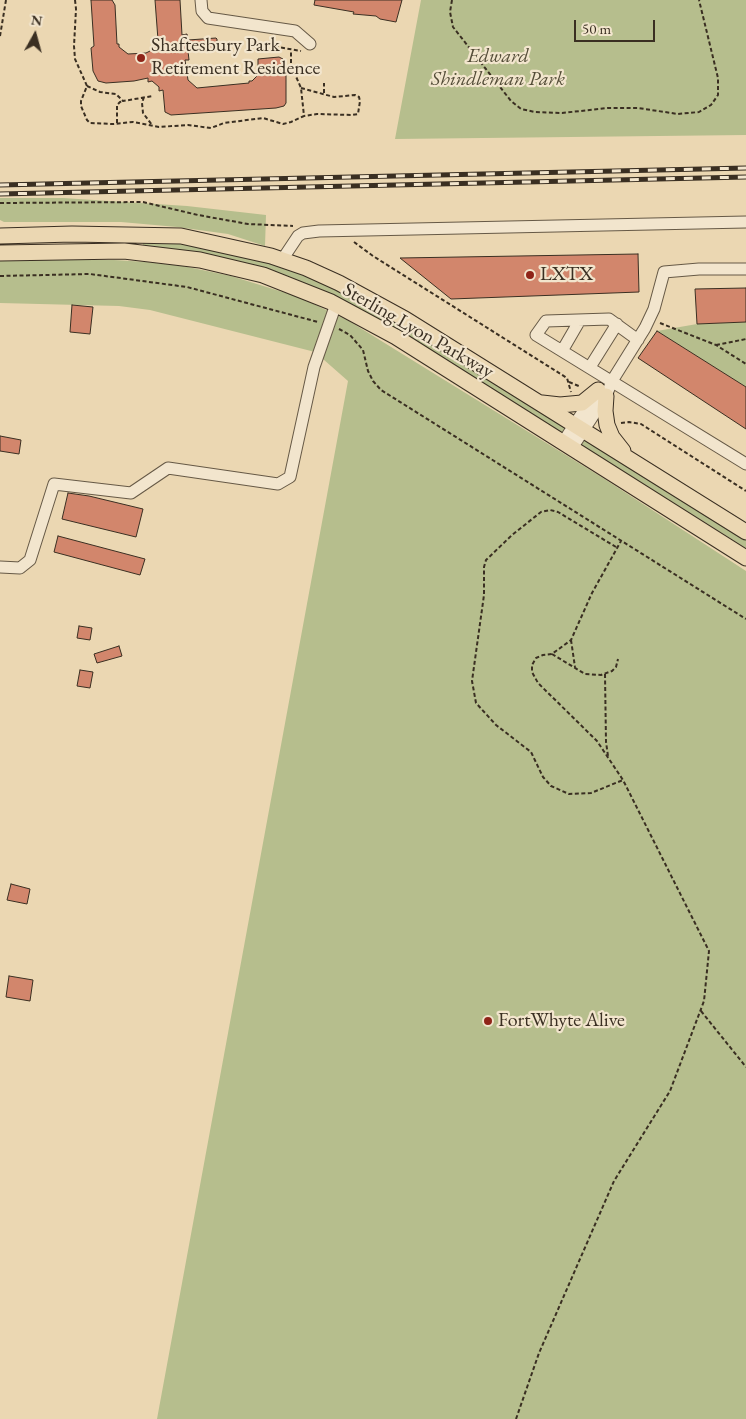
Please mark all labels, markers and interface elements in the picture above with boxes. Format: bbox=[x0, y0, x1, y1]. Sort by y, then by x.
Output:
north arrow bbox=[10, 10, 60, 60]
text: N bbox=[30, 10, 44, 30]
scale bar bbox=[576, 10, 657, 42]
text: 50 m bbox=[582, 19, 611, 38]
place label: Shaftesbury Park Retirement Residence bbox=[151, 34, 320, 81]
park label: Edward Shindleman Park bbox=[431, 45, 565, 92]
marker: Shaftesbury Park Retirement Residence bbox=[135, 52, 147, 64]
place label: LXTX bbox=[540, 263, 593, 287]
marker: LXTX bbox=[524, 269, 536, 281]
street label: Sterling Lyon Parkway bbox=[338, 278, 498, 384]
place label: FortWhyte Alive bbox=[498, 1009, 625, 1033]
marker: FortWhyte Alive bbox=[482, 1015, 494, 1027]

